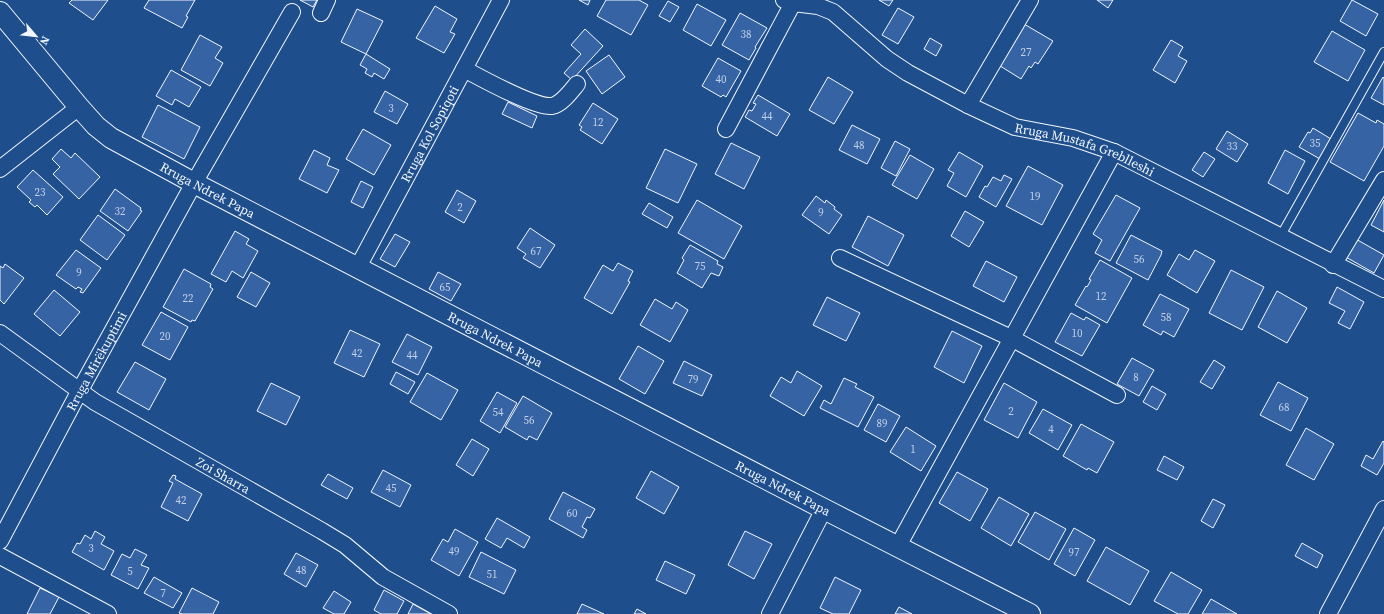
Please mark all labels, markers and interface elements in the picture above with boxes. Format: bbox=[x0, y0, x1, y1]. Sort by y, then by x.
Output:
north arrow bbox=[16, 16, 56, 56]
house number: 38 bbox=[741, 27, 752, 42]
text: N bbox=[36, 33, 53, 48]
house number: 27 bbox=[1021, 45, 1032, 60]
house number: 40 bbox=[716, 72, 727, 87]
street label: Rruga Kol Sopiqoti bbox=[396, 82, 462, 185]
house number: 3 bbox=[388, 101, 394, 116]
house number: 44 bbox=[762, 109, 773, 124]
house number: 12 bbox=[593, 115, 604, 130]
street label: Rruga Mustafa Greblleshi bbox=[1013, 119, 1158, 180]
house number: 35 bbox=[1310, 136, 1321, 151]
house number: 48 bbox=[854, 138, 865, 153]
house number: 33 bbox=[1227, 139, 1238, 154]
street label: Rruga Ndrek Papa bbox=[157, 158, 258, 222]
house number: 23 bbox=[35, 185, 46, 200]
house number: 19 bbox=[1030, 189, 1041, 204]
house number: 2 bbox=[457, 200, 463, 215]
house number: 32 bbox=[115, 204, 126, 219]
house number: 9 bbox=[818, 205, 824, 220]
house number: 67 bbox=[531, 244, 542, 259]
house number: 56 bbox=[1134, 252, 1145, 267]
house number: 75 bbox=[695, 259, 706, 274]
house number: 9 bbox=[76, 265, 82, 280]
house number: 65 bbox=[440, 280, 451, 295]
house number: 12 bbox=[1096, 289, 1107, 304]
house number: 22 bbox=[183, 291, 194, 306]
street label: Rruga Ndrek Papa bbox=[445, 307, 546, 371]
street label: Rruga Mirëkuptimi bbox=[62, 308, 130, 414]
house number: 58 bbox=[1161, 310, 1172, 325]
house number: 10 bbox=[1072, 326, 1083, 341]
house number: 20 bbox=[160, 329, 171, 344]
house number: 42 bbox=[352, 346, 363, 361]
house number: 44 bbox=[407, 348, 418, 363]
house number: 8 bbox=[1133, 370, 1139, 385]
house number: 79 bbox=[688, 372, 699, 387]
house number: 68 bbox=[1279, 400, 1290, 415]
house number: 2 bbox=[1008, 404, 1014, 419]
house number: 54 bbox=[493, 405, 504, 420]
house number: 56 bbox=[524, 413, 535, 428]
house number: 89 bbox=[877, 416, 888, 431]
house number: 4 bbox=[1048, 422, 1054, 437]
house number: 1 bbox=[910, 442, 916, 457]
street label: Zoi Sharra bbox=[193, 453, 254, 497]
street label: Rruga Ndrek Papa bbox=[733, 456, 834, 520]
house number: 45 bbox=[386, 481, 397, 496]
house number: 42 bbox=[176, 493, 187, 508]
house number: 60 bbox=[567, 506, 578, 521]
house number: 3 bbox=[88, 541, 94, 556]
house number: 49 bbox=[449, 544, 460, 559]
house number: 97 bbox=[1069, 545, 1080, 560]
house number: 48 bbox=[296, 563, 307, 578]
house number: 5 bbox=[127, 564, 133, 579]
house number: 51 bbox=[487, 567, 498, 582]
house number: 7 bbox=[160, 586, 166, 601]

